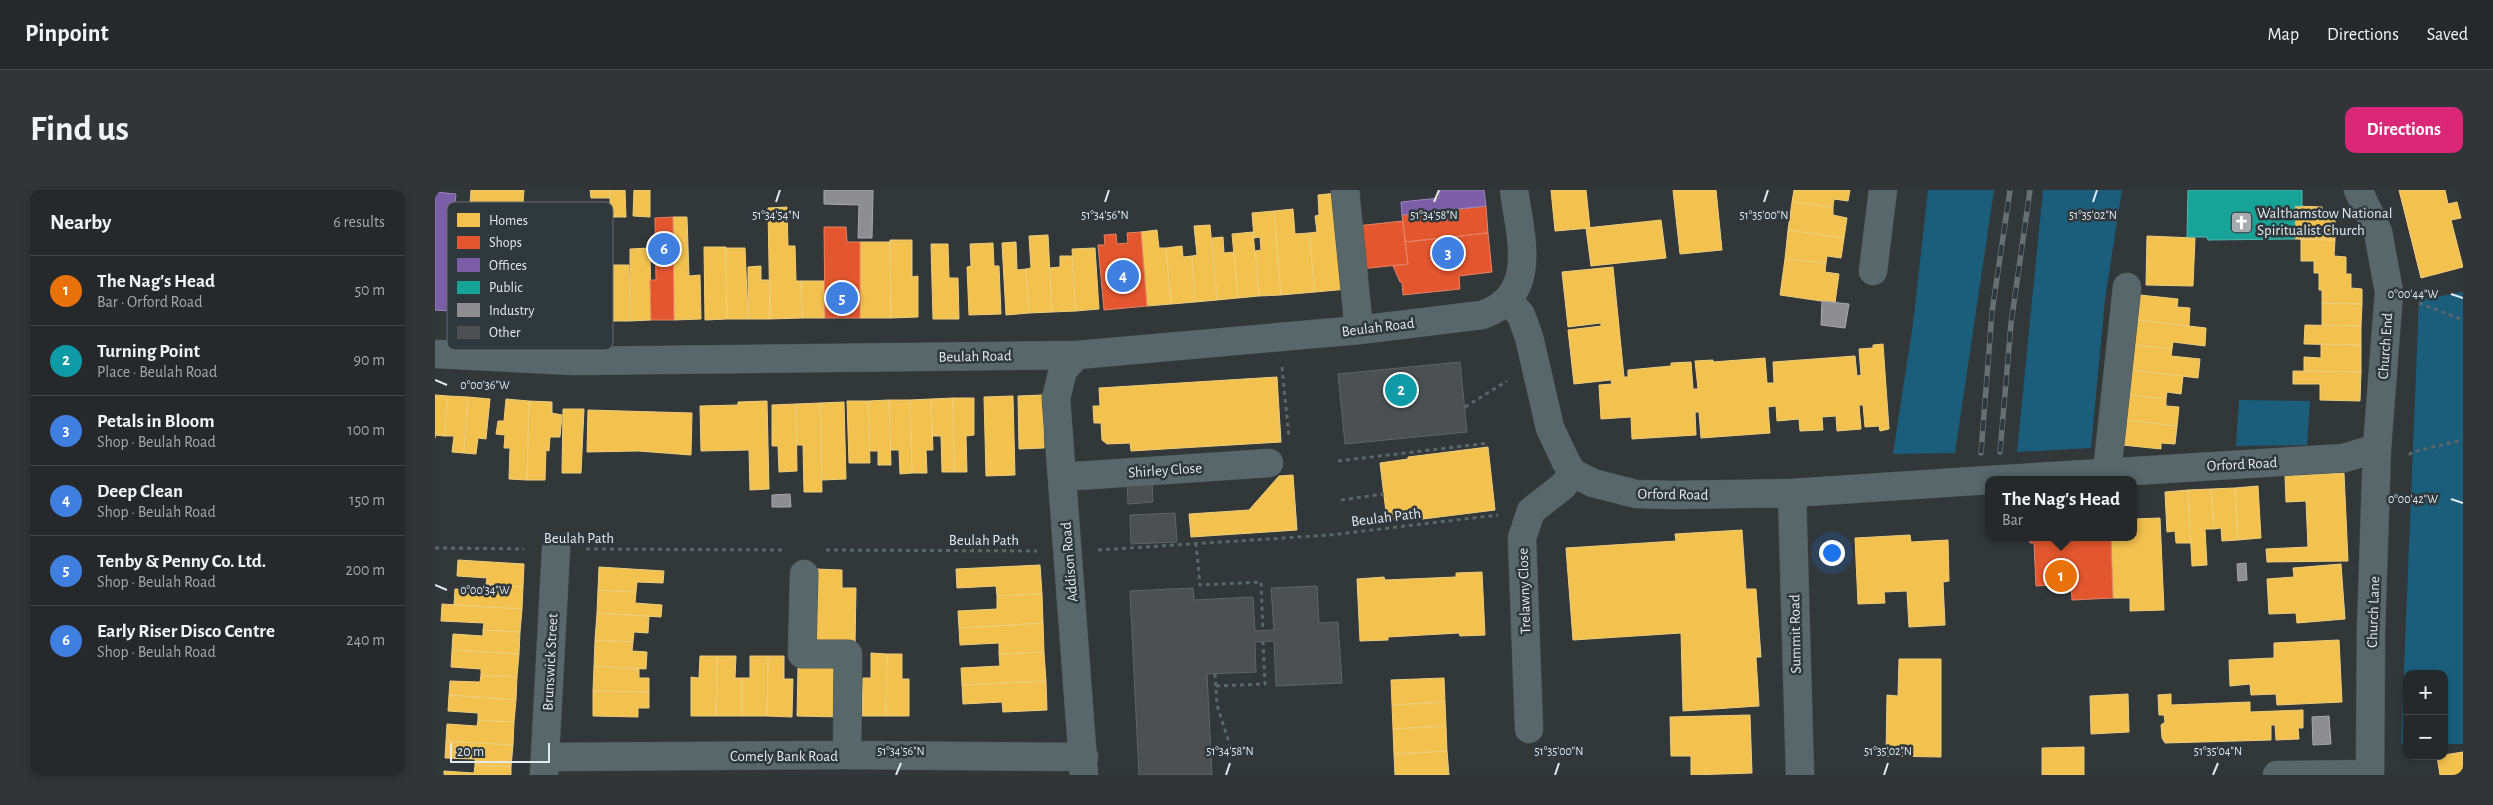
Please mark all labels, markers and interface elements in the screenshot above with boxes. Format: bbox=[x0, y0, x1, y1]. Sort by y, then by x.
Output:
text: Pinpoint bbox=[25, 22, 109, 46]
text: Map bbox=[2268, 26, 2299, 44]
text: Directions bbox=[2327, 26, 2399, 44]
text: Saved bbox=[2427, 26, 2468, 44]
button: Directions bbox=[2345, 107, 2463, 153]
text: Find us bbox=[30, 112, 129, 147]
legend bbox=[447, 202, 613, 350]
place label: Walthamstow National Spiritualist Church bbox=[2257, 206, 2392, 238]
text: 51°34'54"N bbox=[752, 209, 800, 221]
text: 51°34'56"N bbox=[1081, 209, 1129, 221]
text: 51°34'58"N bbox=[1410, 209, 1458, 221]
text: 51°35'00"N bbox=[1740, 209, 1788, 221]
text: 51°35'02"N bbox=[2069, 209, 2117, 221]
church icon: Walthamstow National Spiritualist Church bbox=[2229, 210, 2253, 234]
text: Nearby bbox=[50, 212, 111, 233]
text: 6 results bbox=[333, 214, 385, 230]
text: Homes bbox=[489, 214, 528, 228]
pin: 6 bbox=[648, 230, 680, 268]
pin: 3 bbox=[1432, 234, 1464, 272]
text: Shops bbox=[489, 236, 522, 250]
pin: 4 bbox=[1107, 257, 1139, 295]
text: Offices bbox=[489, 259, 527, 273]
text: The Nag's Head bbox=[97, 272, 215, 291]
pin: 5 bbox=[826, 279, 858, 317]
text: Public bbox=[489, 281, 523, 295]
text: 1 bbox=[63, 282, 69, 298]
text: 50 m bbox=[354, 282, 385, 298]
text: 0°00'44"W bbox=[2388, 288, 2438, 300]
text: Bar · Orford Road bbox=[97, 294, 202, 310]
text: Industry bbox=[489, 304, 535, 318]
street label: Church End bbox=[2376, 312, 2395, 380]
street label: Beulah Road bbox=[1341, 316, 1416, 339]
text: Other bbox=[489, 326, 521, 340]
text: Turning Point bbox=[97, 342, 200, 361]
street label: Beulah Road bbox=[938, 348, 1012, 365]
text: 2 bbox=[62, 352, 70, 368]
text: 90 m bbox=[354, 352, 385, 368]
text: Place · Beulah Road bbox=[97, 364, 217, 380]
pin: 2 bbox=[1385, 371, 1417, 409]
text: 0°00'36"W bbox=[460, 379, 510, 391]
text: Petals in Bloom bbox=[97, 412, 214, 431]
text: 3 bbox=[63, 422, 69, 438]
text: 100 m bbox=[347, 422, 385, 438]
text: Shop · Beulah Road bbox=[97, 434, 216, 450]
street label: Orford Road bbox=[2206, 455, 2278, 474]
street label: Shirley Close bbox=[1128, 460, 1203, 481]
popup bbox=[1985, 476, 2137, 541]
text: Deep Clean bbox=[97, 482, 183, 501]
street label: Orford Road bbox=[1637, 486, 1709, 503]
text: The Nag's Head bbox=[2002, 490, 2120, 509]
text: 4 bbox=[62, 492, 70, 508]
text: 150 m bbox=[349, 492, 385, 508]
text: 0°00'42"W bbox=[2388, 493, 2438, 505]
text: Shop · Beulah Road bbox=[97, 504, 216, 520]
street label: Beulah Path bbox=[1350, 506, 1422, 529]
text: Bar bbox=[2002, 512, 2023, 528]
street label: Addison Road bbox=[1059, 521, 1080, 603]
street label: Beulah Path bbox=[544, 531, 614, 546]
street label: Beulah Path bbox=[949, 533, 1019, 548]
your location bbox=[1819, 540, 1845, 566]
street label: Trelawny Close bbox=[1515, 547, 1534, 634]
text: Tenby & Penny Co. Ltd. bbox=[97, 552, 266, 571]
pin: 1 bbox=[2045, 557, 2077, 595]
text: 5 bbox=[63, 562, 69, 578]
text: 200 m bbox=[345, 562, 385, 578]
text: Shop · Beulah Road bbox=[97, 574, 216, 590]
street label: Church Lane bbox=[2365, 576, 2382, 648]
text: 0°00'34"W bbox=[460, 584, 510, 596]
street label: Summit Road bbox=[1787, 594, 1804, 674]
street label: Brunswick Street bbox=[540, 613, 561, 711]
text: Early Riser Disco Centre bbox=[97, 622, 275, 641]
text: 6 bbox=[62, 632, 70, 648]
text: 240 m bbox=[346, 632, 385, 648]
text: Shop · Beulah Road bbox=[97, 644, 216, 660]
map controls bbox=[2403, 670, 2448, 760]
button: + bbox=[2403, 670, 2448, 715]
button: − bbox=[2403, 715, 2448, 760]
scale bar bbox=[450, 740, 550, 763]
text: 20 m bbox=[457, 745, 484, 759]
text: 51°34'56"N bbox=[877, 745, 925, 757]
text: 51°34'58"N bbox=[1206, 745, 1254, 757]
text: 51°35'00"N bbox=[1535, 745, 1583, 757]
text: 51°35'02"N bbox=[1864, 745, 1912, 757]
text: 51°35'04"N bbox=[2194, 745, 2242, 757]
street label: Comely Bank Road bbox=[730, 749, 838, 764]

